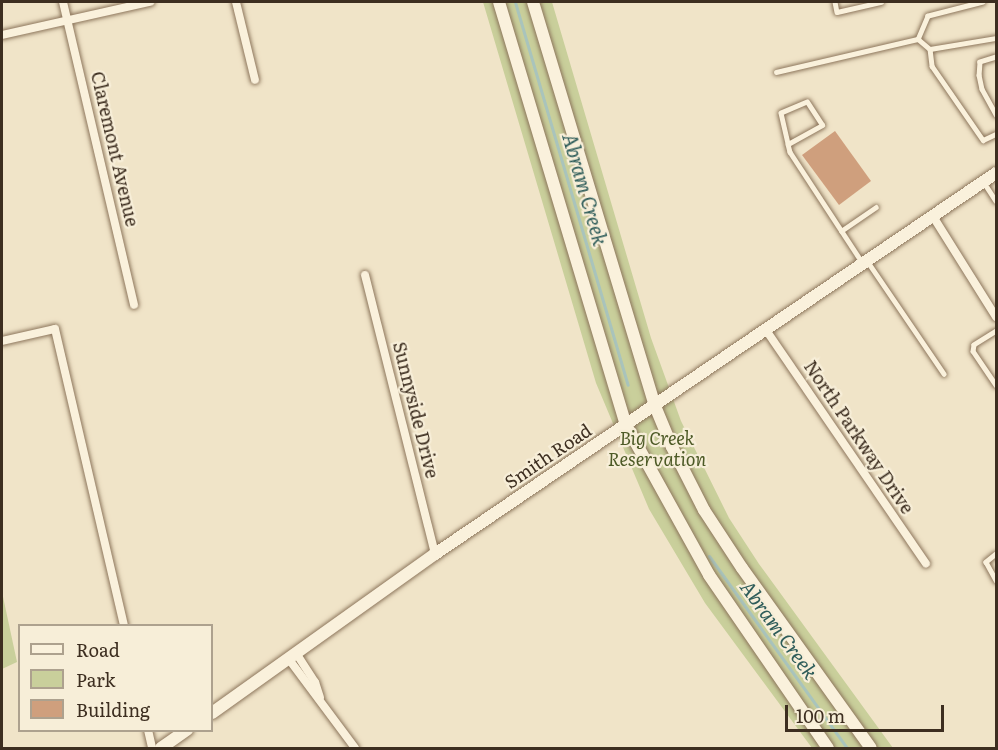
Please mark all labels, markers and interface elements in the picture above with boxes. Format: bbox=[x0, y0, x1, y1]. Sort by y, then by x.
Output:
street label: Claremont Avenue bbox=[87, 69, 143, 229]
water label: Abram Creek bbox=[558, 130, 614, 248]
street label: Sunnyside Drive bbox=[389, 340, 443, 480]
street label: North Parkway Drive bbox=[800, 356, 918, 518]
street label: Smith Road bbox=[500, 419, 596, 493]
park label: Big Creek Reservation bbox=[608, 428, 706, 470]
water label: Abram Creek bbox=[736, 575, 824, 683]
legend bbox=[18, 624, 213, 732]
text: Road bbox=[76, 636, 120, 663]
text: Park bbox=[76, 666, 115, 693]
scale bar bbox=[788, 693, 947, 731]
text: Building bbox=[76, 696, 150, 723]
text: 100 m bbox=[796, 702, 845, 729]

